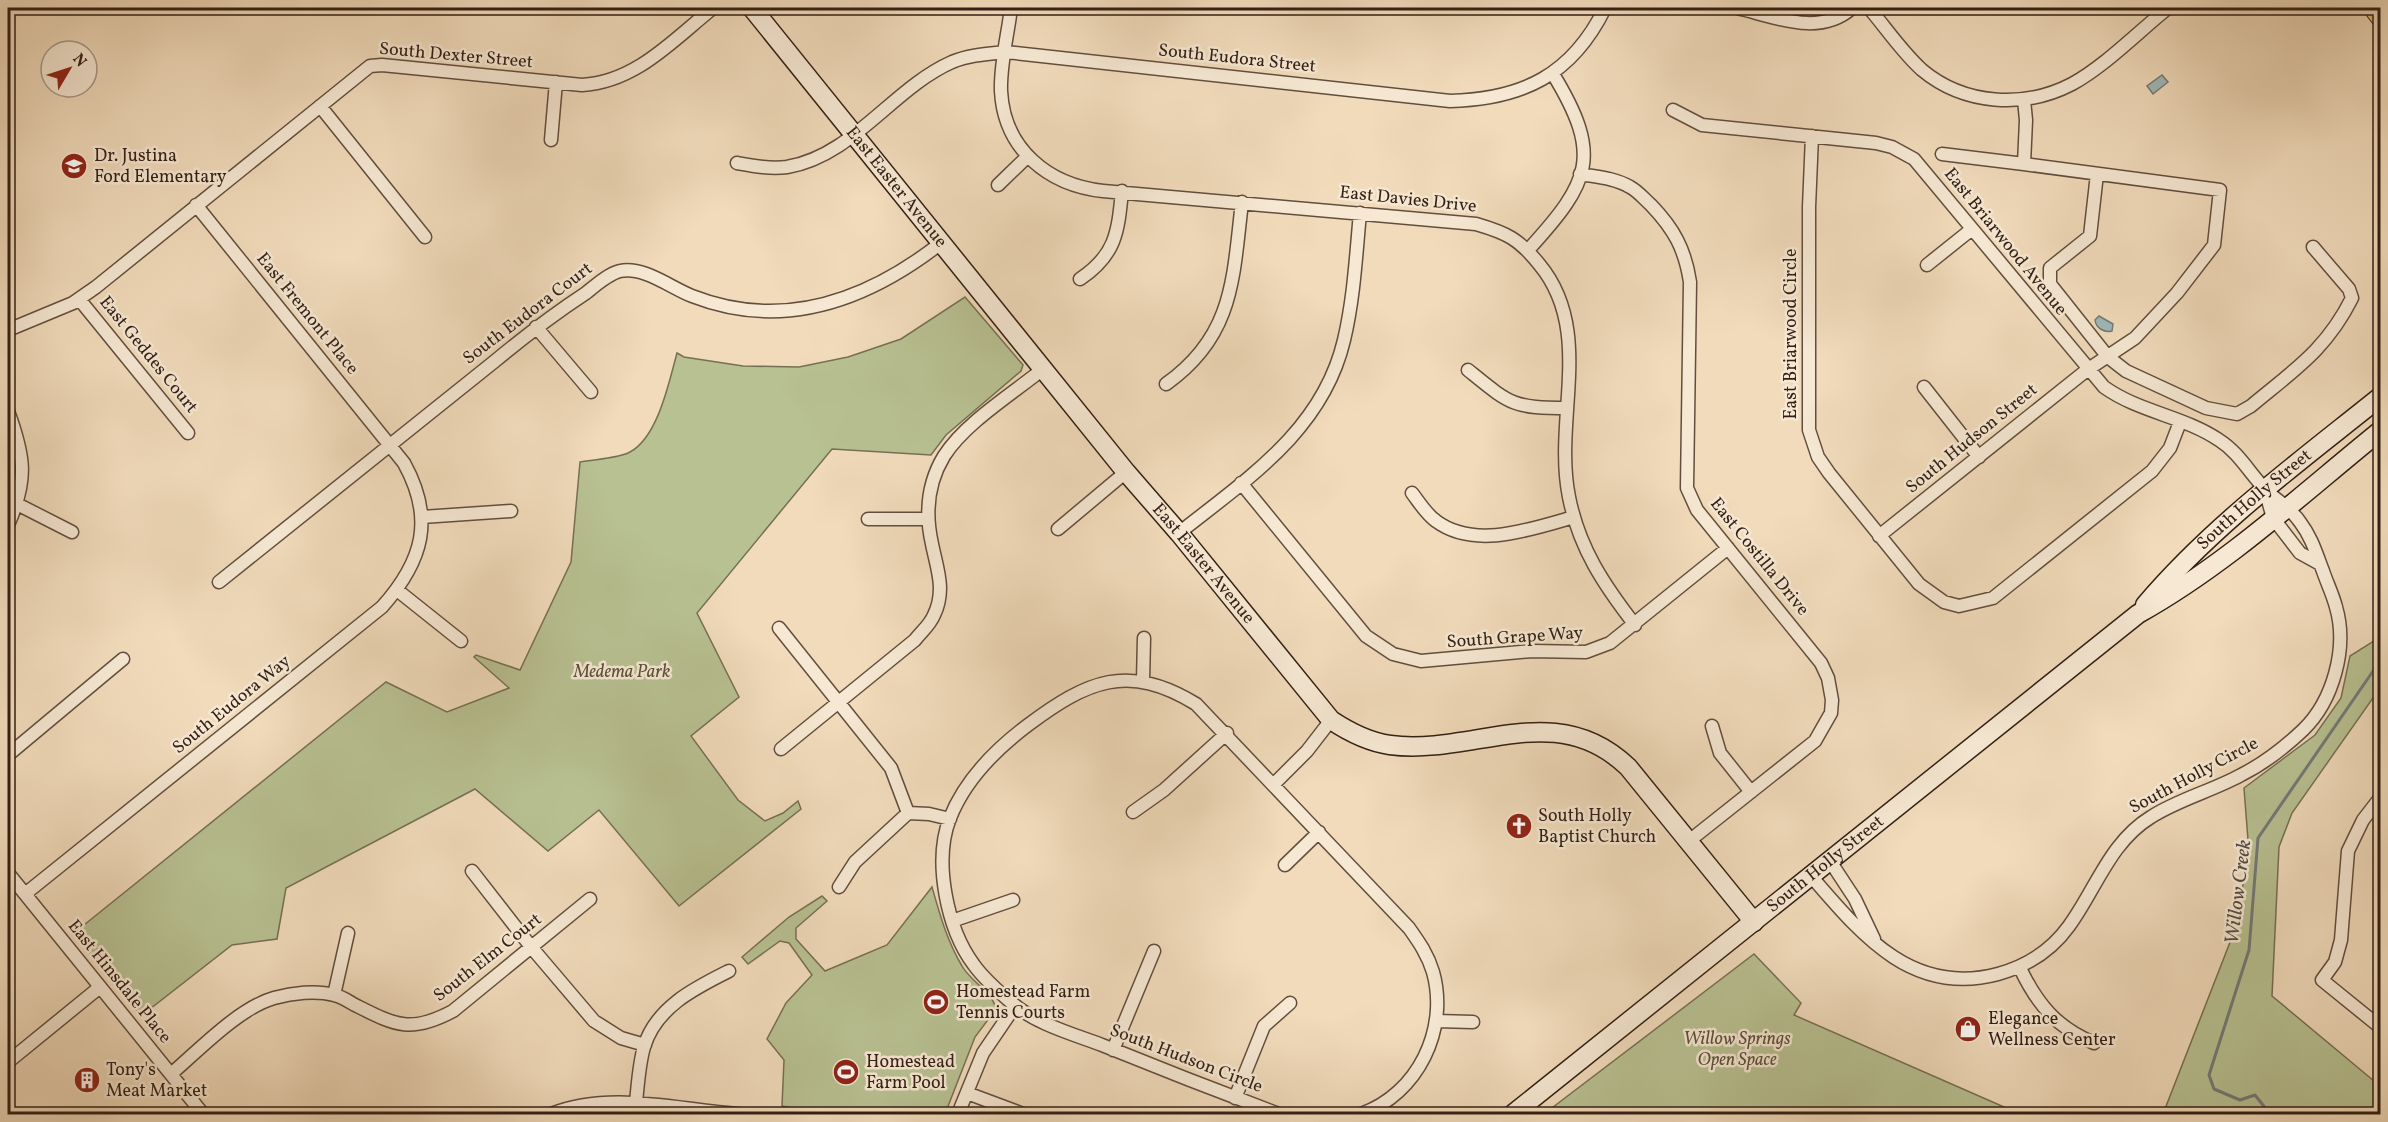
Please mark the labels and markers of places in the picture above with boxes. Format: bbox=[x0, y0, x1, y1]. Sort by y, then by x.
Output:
place label: Dr. Justina Ford Elementary bbox=[94, 144, 227, 190]
school or university icon: Dr. Justina Ford Elementary bbox=[59, 151, 89, 181]
place label: South Holly Baptist Church bbox=[1538, 804, 1657, 850]
church icon: South Holly Baptist Church bbox=[1504, 811, 1534, 841]
place label: Homestead Farm Tennis Courts bbox=[956, 980, 1090, 1026]
sports icon: Homestead Farm Tennis Courts bbox=[921, 987, 951, 1017]
place label: Elegance Wellness Center bbox=[1988, 1007, 2116, 1053]
shop icon: Elegance Wellness Center bbox=[1953, 1014, 1983, 1044]
place label: Homestead Farm Pool bbox=[866, 1050, 955, 1096]
sports icon: Homestead Farm Pool bbox=[831, 1057, 861, 1087]
place label: Tony's Meat Market bbox=[106, 1058, 207, 1104]
building icon: Tony's Meat Market bbox=[72, 1065, 102, 1095]

